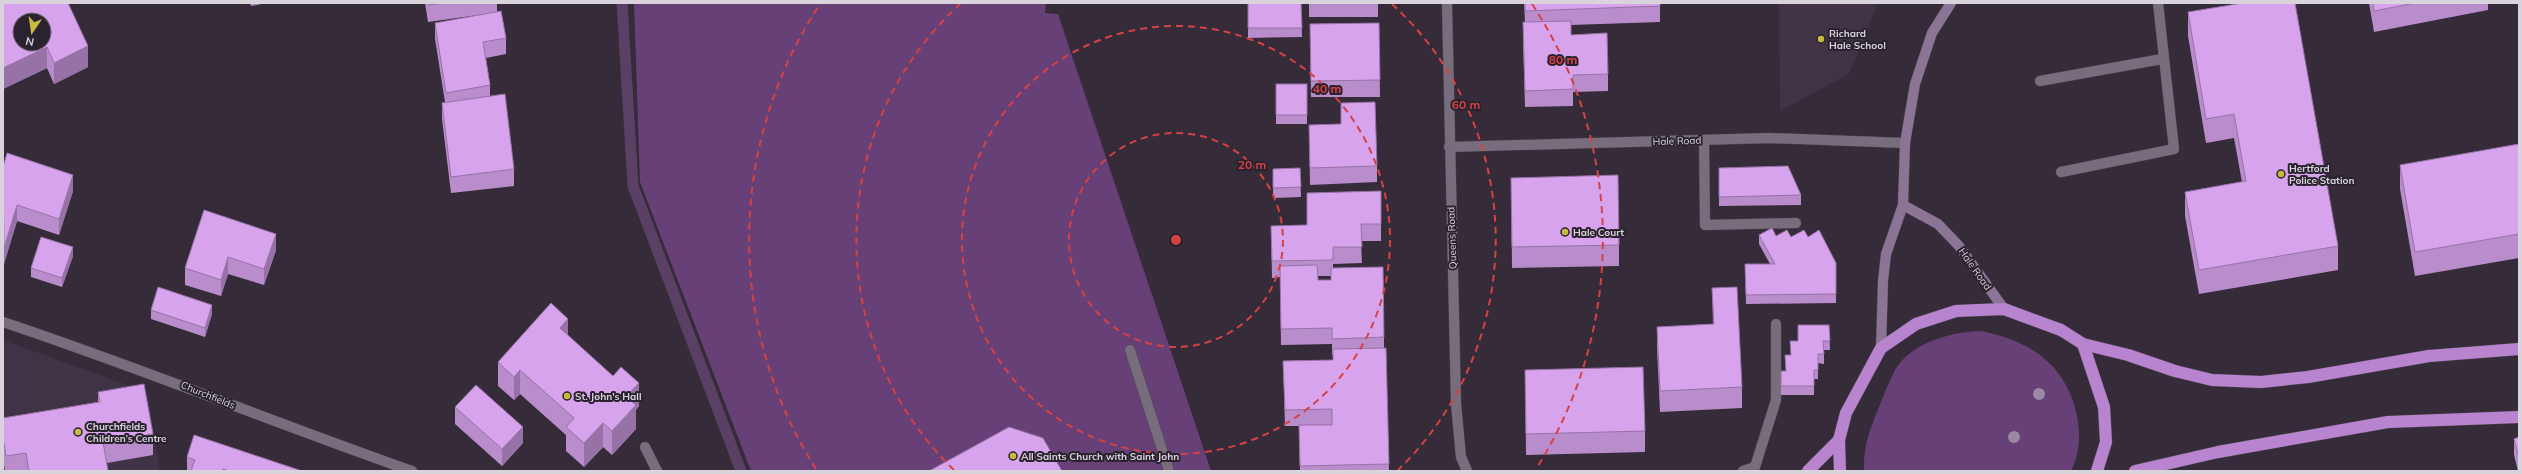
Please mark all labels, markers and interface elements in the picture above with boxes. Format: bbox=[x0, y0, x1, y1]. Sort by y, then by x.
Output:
north arrow bbox=[12, 12, 52, 52]
place label: Richard Hale School bbox=[1829, 27, 1886, 52]
text: N bbox=[24, 34, 35, 49]
marker: Richard Hale School bbox=[1816, 34, 1826, 44]
text: 80 m bbox=[1549, 52, 1577, 67]
text: 40 m bbox=[1313, 81, 1341, 96]
text: 60 m bbox=[1452, 97, 1480, 112]
street label: Hale Road bbox=[1652, 134, 1702, 148]
text: 20 m bbox=[1238, 157, 1266, 172]
place label: Hertford Police Station bbox=[2289, 162, 2354, 187]
marker: Hertford Police Station bbox=[2276, 169, 2286, 179]
street label: Queens Road bbox=[1444, 207, 1460, 269]
place label: Hale Court bbox=[1573, 226, 1624, 239]
marker: Hale Court bbox=[1560, 227, 1570, 237]
centre of rings bbox=[1169, 233, 1183, 247]
street label: Hale Road bbox=[1956, 245, 1994, 293]
street label: Churchfields bbox=[179, 378, 237, 412]
place label: St. John's Hall bbox=[575, 390, 642, 403]
marker: St. John's Hall bbox=[562, 391, 572, 401]
place label: Churchfields Children’s Centre bbox=[86, 420, 167, 445]
marker: Churchfields Children’s Centre bbox=[73, 427, 83, 437]
place label: All Saints Church with Saint John bbox=[1021, 450, 1179, 463]
marker: All Saints Church with Saint John bbox=[1008, 451, 1018, 461]

